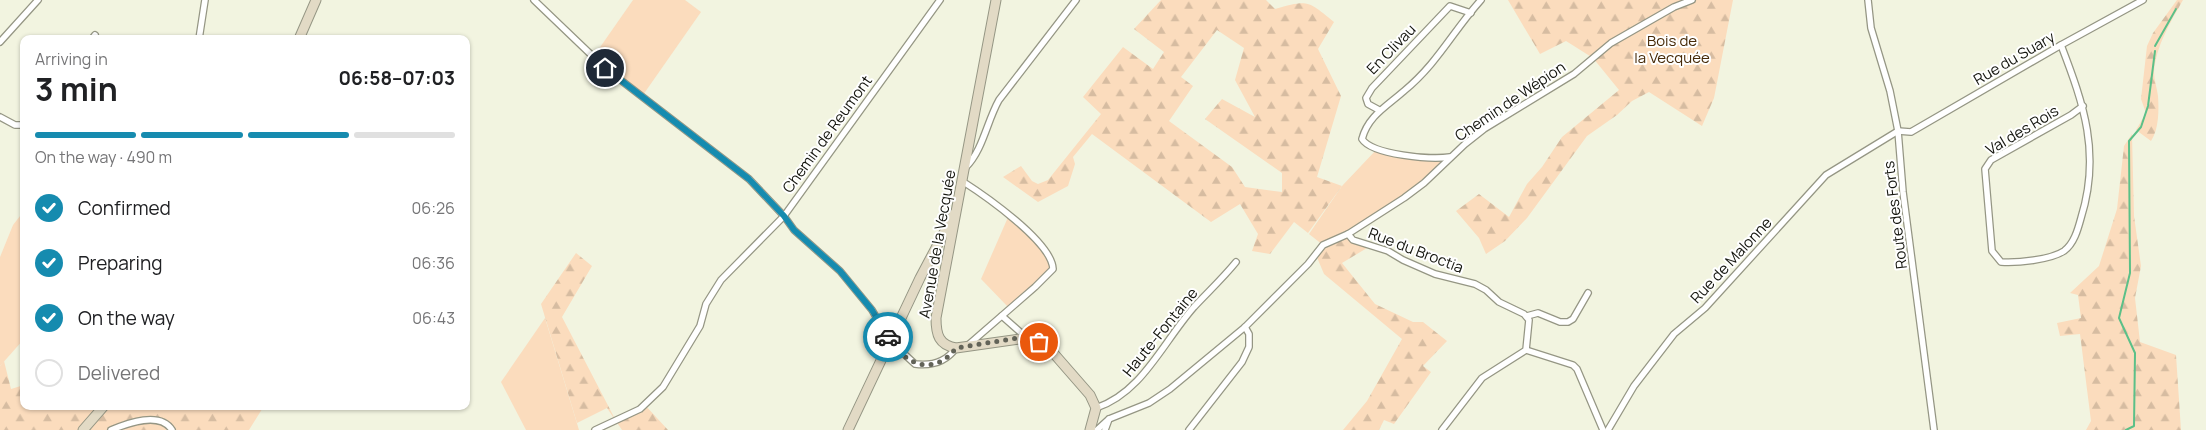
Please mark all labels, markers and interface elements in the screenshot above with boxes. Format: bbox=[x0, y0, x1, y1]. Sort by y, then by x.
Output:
street label: En Clivau bbox=[1362, 19, 1420, 79]
street label: Rue du Suary bbox=[1969, 26, 2059, 90]
park label: Bois de la Vecquée bbox=[1634, 30, 1710, 68]
pin bbox=[584, 47, 626, 89]
text: Arriving in bbox=[35, 48, 108, 70]
icon: home bbox=[591, 54, 619, 82]
street label: Chemin de Wépion bbox=[1451, 56, 1569, 146]
text: 06:58–07:03 bbox=[338, 65, 455, 91]
text: 3 min bbox=[35, 67, 118, 111]
street label: Chemin de Reumont bbox=[777, 71, 877, 197]
street label: Val des Rois bbox=[1982, 100, 2062, 160]
text: On the way · 490 m bbox=[35, 146, 172, 168]
street label: Route des Forts bbox=[1878, 160, 1912, 270]
street label: Avenue de la Vecquée bbox=[914, 168, 960, 320]
icon: check bbox=[35, 194, 63, 222]
text: Confirmed bbox=[78, 195, 171, 221]
text: 06:26 bbox=[411, 197, 455, 219]
street label: Rue de Malonne bbox=[1686, 212, 1777, 308]
street label: Rue du Broctia bbox=[1365, 222, 1467, 278]
icon: check bbox=[35, 249, 63, 277]
text: Preparing bbox=[78, 250, 163, 276]
text: 06:36 bbox=[412, 252, 455, 274]
street label: Haute-Fontaine bbox=[1118, 283, 1203, 381]
icon: check bbox=[35, 304, 63, 332]
text: On the way bbox=[78, 305, 175, 331]
text: 06:43 bbox=[412, 307, 455, 329]
courier bbox=[863, 312, 913, 362]
pin bbox=[1018, 321, 1060, 363]
icon: car bbox=[874, 323, 902, 351]
icon: bag bbox=[1025, 328, 1053, 356]
text: Delivered bbox=[78, 360, 160, 386]

